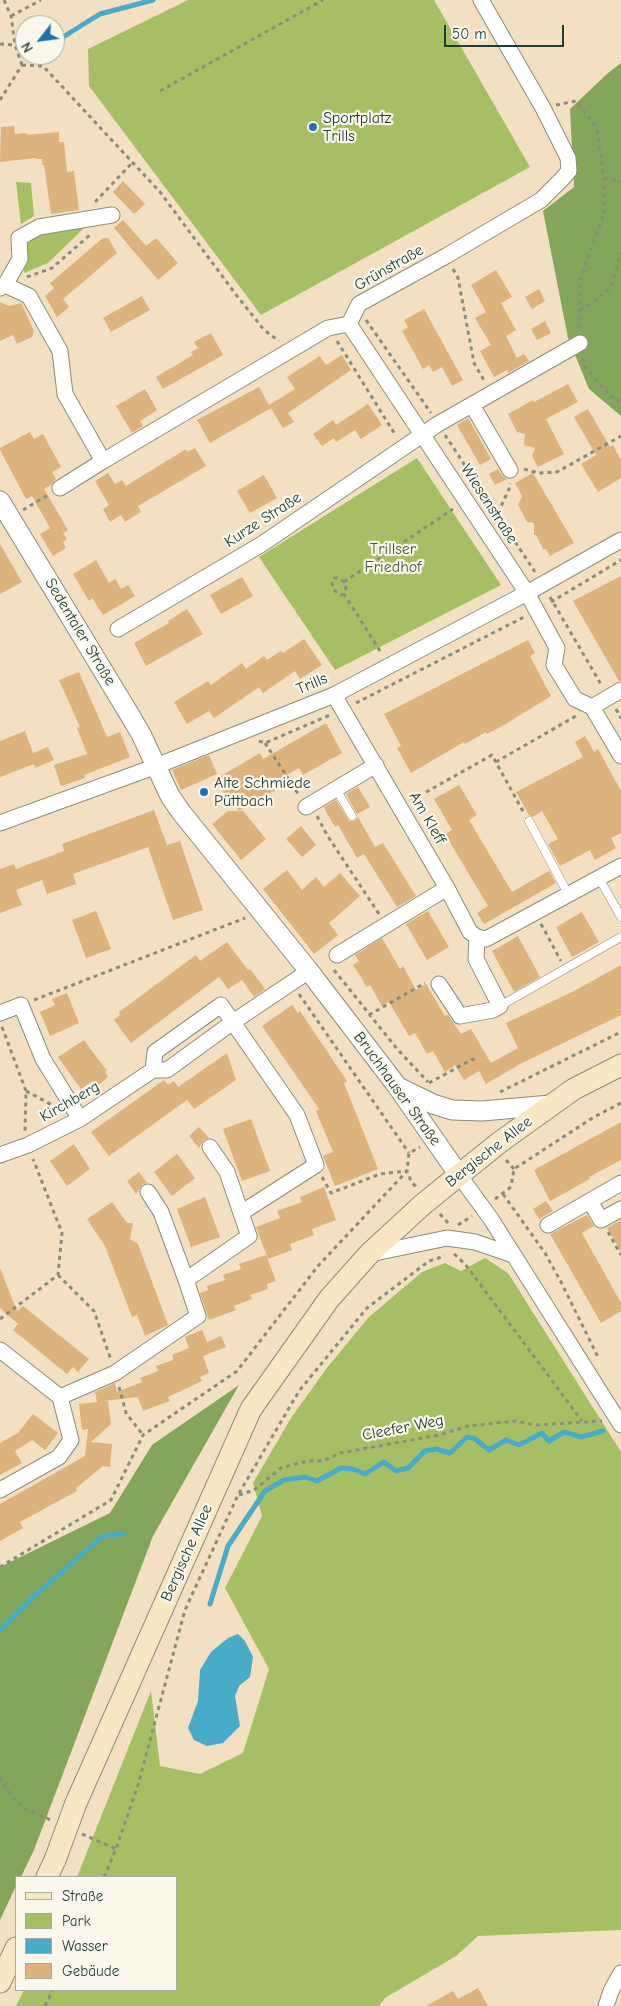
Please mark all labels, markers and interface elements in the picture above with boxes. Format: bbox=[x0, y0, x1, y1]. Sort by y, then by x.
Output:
north arrow bbox=[15, 15, 65, 65]
scale bar bbox=[446, 15, 566, 47]
text: 50 m bbox=[452, 25, 487, 43]
text: N bbox=[18, 39, 37, 55]
place label: Sportplatz Trills bbox=[323, 108, 391, 146]
marker: Sportplatz Trills bbox=[307, 121, 319, 133]
street label: Grünstraße bbox=[351, 240, 427, 296]
street label: Wiesenstraße bbox=[456, 461, 522, 547]
street label: Kurze Straße bbox=[221, 488, 305, 552]
park label: Trillser Friedhof bbox=[364, 539, 422, 577]
street label: Sedentaler Straße bbox=[40, 575, 120, 689]
street label: Trills bbox=[294, 669, 330, 699]
place label: Alte Schmiede Püttbach bbox=[214, 773, 311, 811]
marker: Alte Schmiede Püttbach bbox=[198, 786, 210, 798]
street label: Am Kleff bbox=[404, 788, 450, 848]
street label: Bruchhauser Straße bbox=[349, 1028, 445, 1150]
street label: Kirchberg bbox=[37, 1077, 103, 1127]
street label: Bergische Allee bbox=[442, 1112, 536, 1192]
street label: Cleefer Weg bbox=[361, 1411, 445, 1445]
street label: Bergische Allee bbox=[157, 1501, 217, 1605]
legend bbox=[15, 1876, 178, 1991]
text: Straße bbox=[62, 1887, 103, 1905]
text: Park bbox=[62, 1912, 91, 1930]
text: Wasser bbox=[62, 1937, 108, 1955]
text: Gebäude bbox=[62, 1962, 119, 1980]

